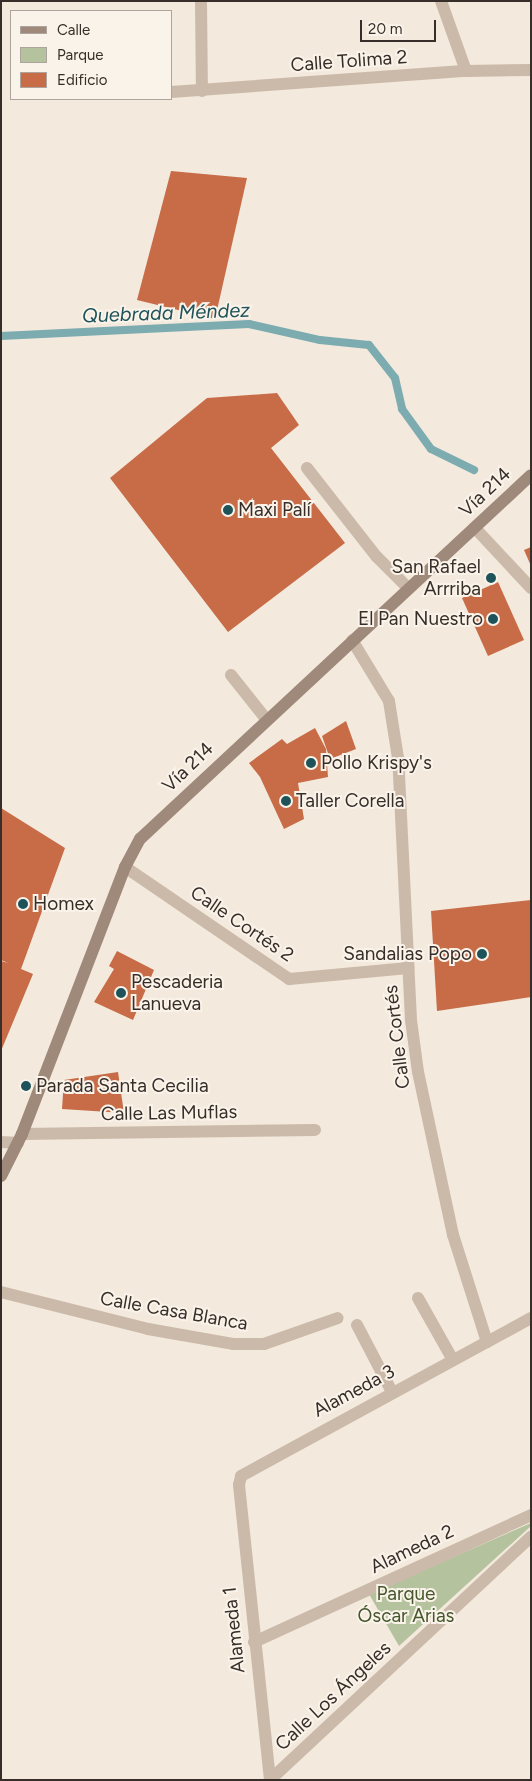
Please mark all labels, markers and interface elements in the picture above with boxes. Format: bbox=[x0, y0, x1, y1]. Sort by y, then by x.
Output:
legend bbox=[10, 10, 172, 100]
scale bar bbox=[362, 10, 438, 42]
text: 20 m bbox=[368, 20, 402, 38]
text: Calle bbox=[57, 21, 90, 39]
text: Parque bbox=[57, 46, 104, 64]
street label: Calle Tolima 2 bbox=[290, 46, 408, 76]
text: Edificio bbox=[57, 71, 107, 89]
water label: Quebrada Méndez bbox=[82, 298, 250, 328]
street label: Vía 214 bbox=[454, 462, 516, 522]
place label: Maxi Palí bbox=[238, 499, 311, 521]
marker: Maxi Palí bbox=[222, 504, 234, 516]
place label: San Rafael Arrriba bbox=[392, 556, 481, 600]
marker: San Rafael Arrriba bbox=[485, 572, 497, 584]
place label: El Pan Nuestro bbox=[358, 608, 483, 630]
marker: El Pan Nuestro bbox=[487, 613, 499, 625]
street label: Vía 214 bbox=[158, 737, 218, 797]
place label: Pollo Krispy's bbox=[321, 752, 432, 774]
marker: Pollo Krispy's bbox=[305, 757, 317, 769]
place label: Taller Corella bbox=[296, 790, 404, 812]
marker: Taller Corella bbox=[280, 795, 292, 807]
street label: Calle Cortés 2 bbox=[186, 881, 298, 967]
place label: Homex bbox=[33, 893, 94, 915]
marker: Homex bbox=[17, 898, 29, 910]
place label: Sandalias Popo bbox=[343, 943, 472, 965]
marker: Sandalias Popo bbox=[476, 948, 488, 960]
place label: Pescaderia Lanueva bbox=[131, 971, 223, 1015]
street label: Calle Cortés bbox=[379, 984, 415, 1090]
marker: Pescaderia Lanueva bbox=[115, 987, 127, 999]
place label: Parada Santa Cecilia bbox=[36, 1075, 209, 1097]
marker: Parada Santa Cecilia bbox=[20, 1080, 32, 1092]
street label: Calle Las Muflas bbox=[101, 1100, 237, 1126]
street label: Calle Casa Blanca bbox=[98, 1287, 250, 1335]
street label: Alameda 3 bbox=[309, 1360, 399, 1422]
street label: Alameda 2 bbox=[367, 1520, 457, 1578]
park label: Parque Óscar Arias bbox=[358, 1583, 454, 1627]
street label: Alameda 1 bbox=[218, 1586, 250, 1674]
street label: Calle Los Ángeles bbox=[270, 1637, 396, 1755]

